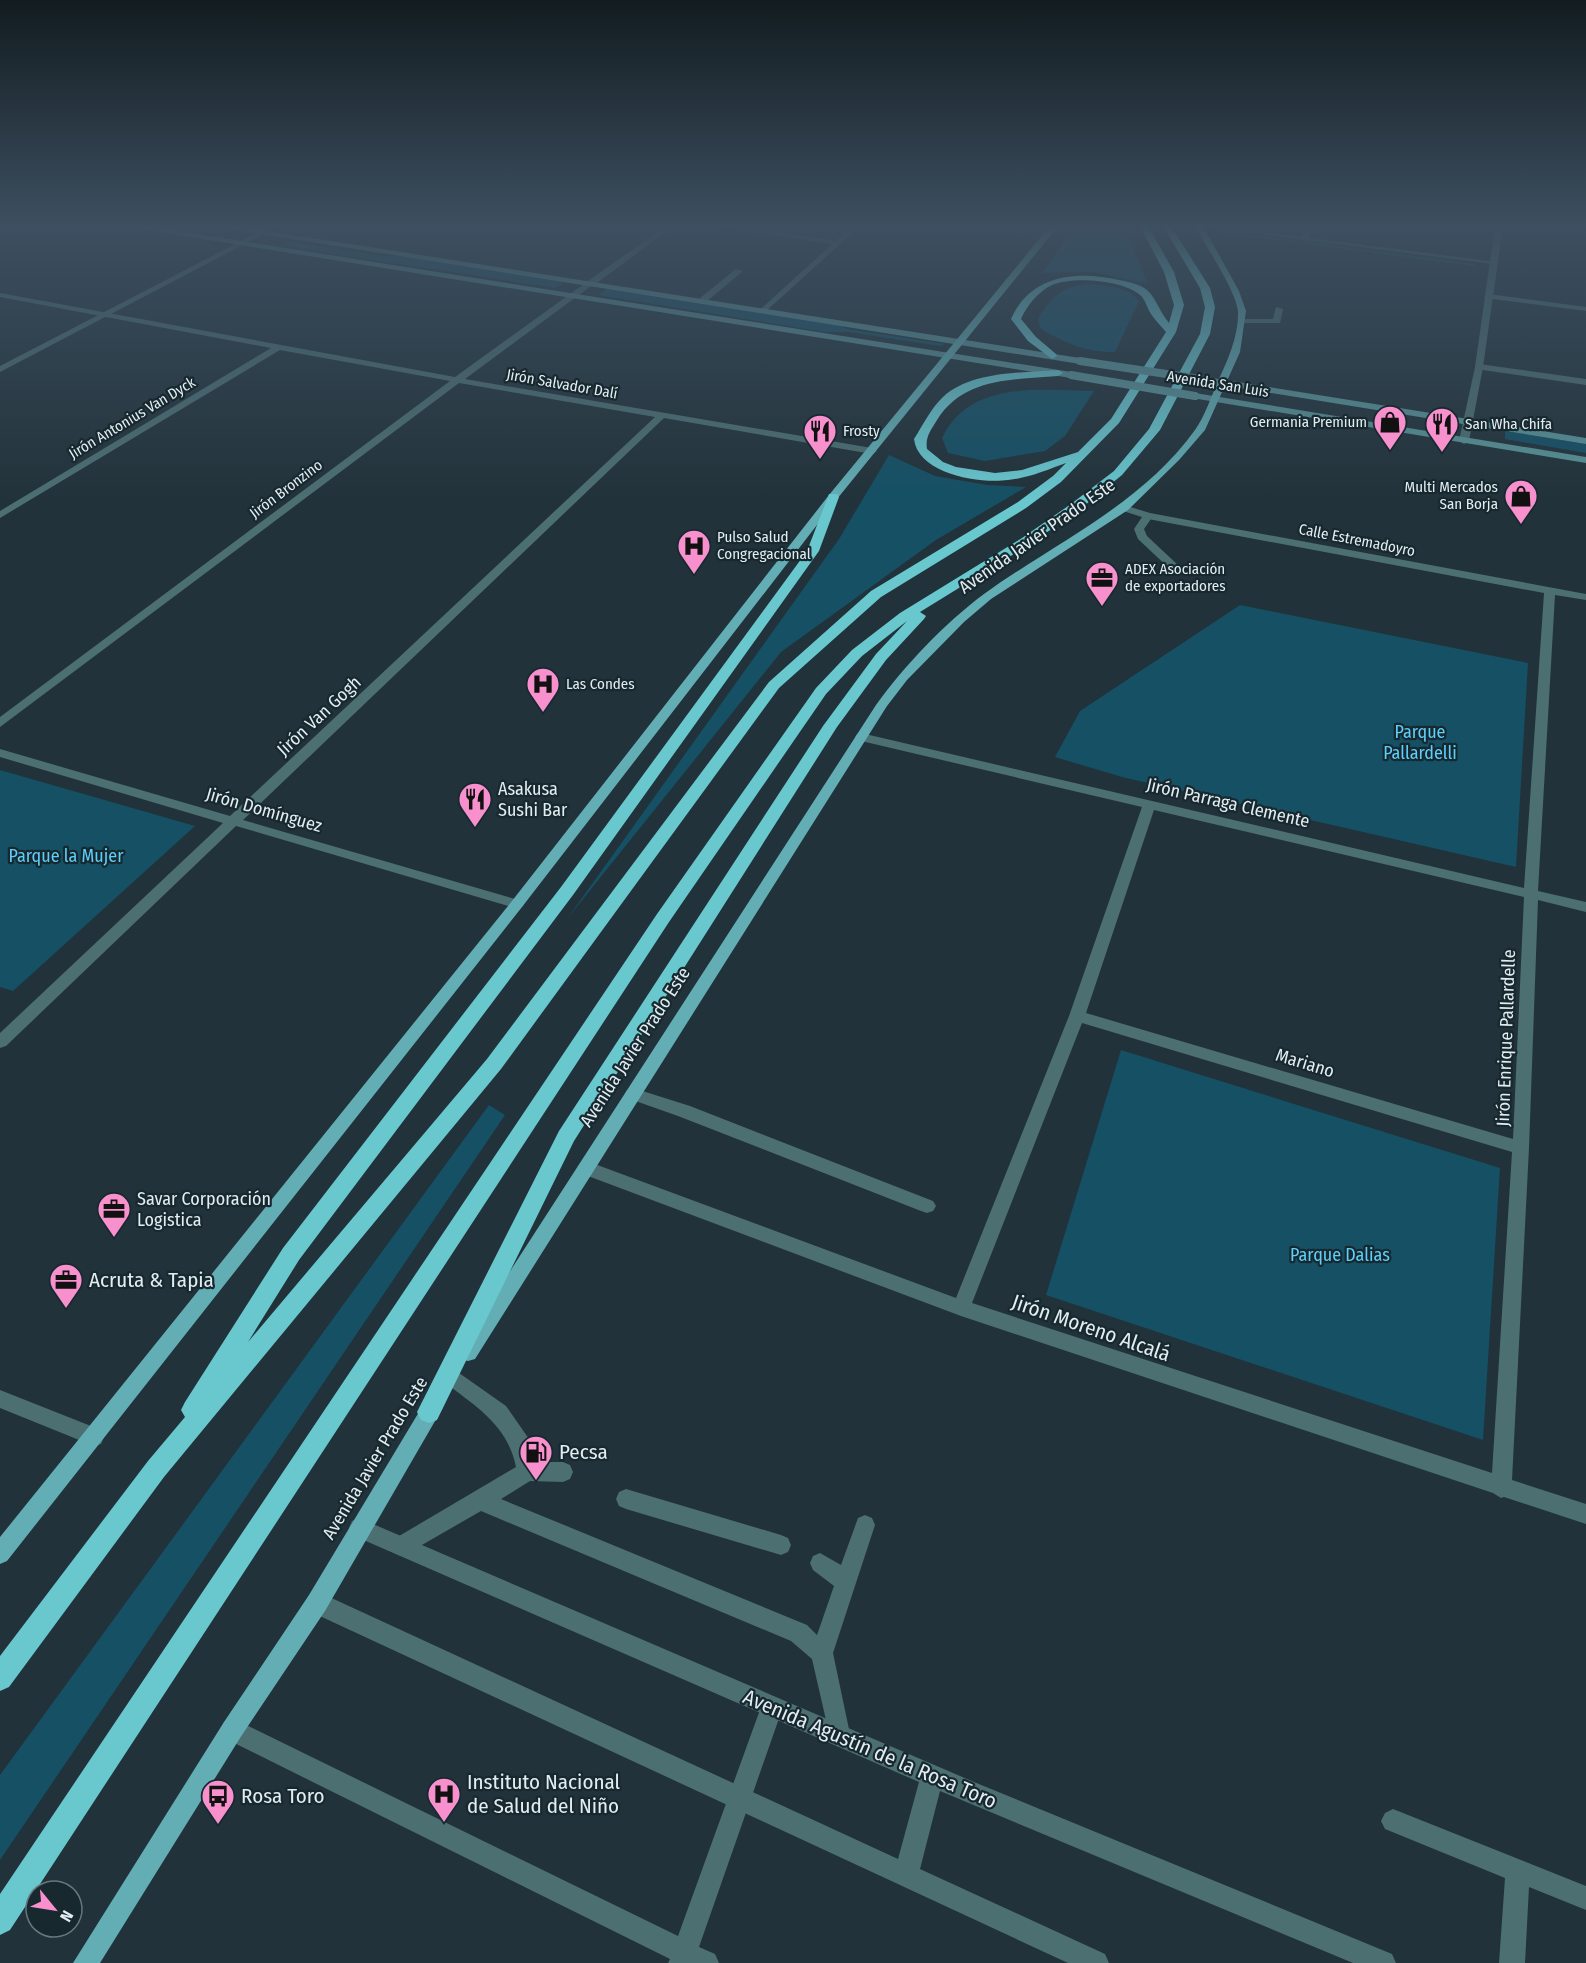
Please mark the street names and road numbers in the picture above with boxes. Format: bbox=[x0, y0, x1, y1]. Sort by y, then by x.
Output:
street label: Jirón Salvador Dalí bbox=[505, 365, 619, 403]
street label: Avenida San Luis bbox=[1166, 367, 1270, 401]
street label: Jirón Antonius Van Dyck bbox=[65, 373, 199, 463]
street label: Jirón Bronzino bbox=[246, 456, 326, 522]
street label: Avenida Javier Prado Este bbox=[955, 474, 1120, 598]
street label: Calle Estremadoyro bbox=[1297, 520, 1417, 560]
street label: Jirón Van Gogh bbox=[272, 671, 366, 761]
street label: Jirón Parraga Clemente bbox=[1144, 774, 1312, 832]
street label: Jirón Domínguez bbox=[203, 783, 325, 837]
street label: Jirón Enrique Pallardelle bbox=[1492, 949, 1520, 1127]
street label: Avenida Javier Prado Este bbox=[575, 963, 695, 1131]
street label: Mariano bbox=[1273, 1044, 1337, 1082]
street label: Jirón Moreno Alcalá bbox=[1008, 1289, 1174, 1367]
street label: Avenida Javier Prado Este bbox=[318, 1373, 432, 1543]
street label: Avenida Agustín de la Rosa Toro bbox=[739, 1684, 1001, 1814]

